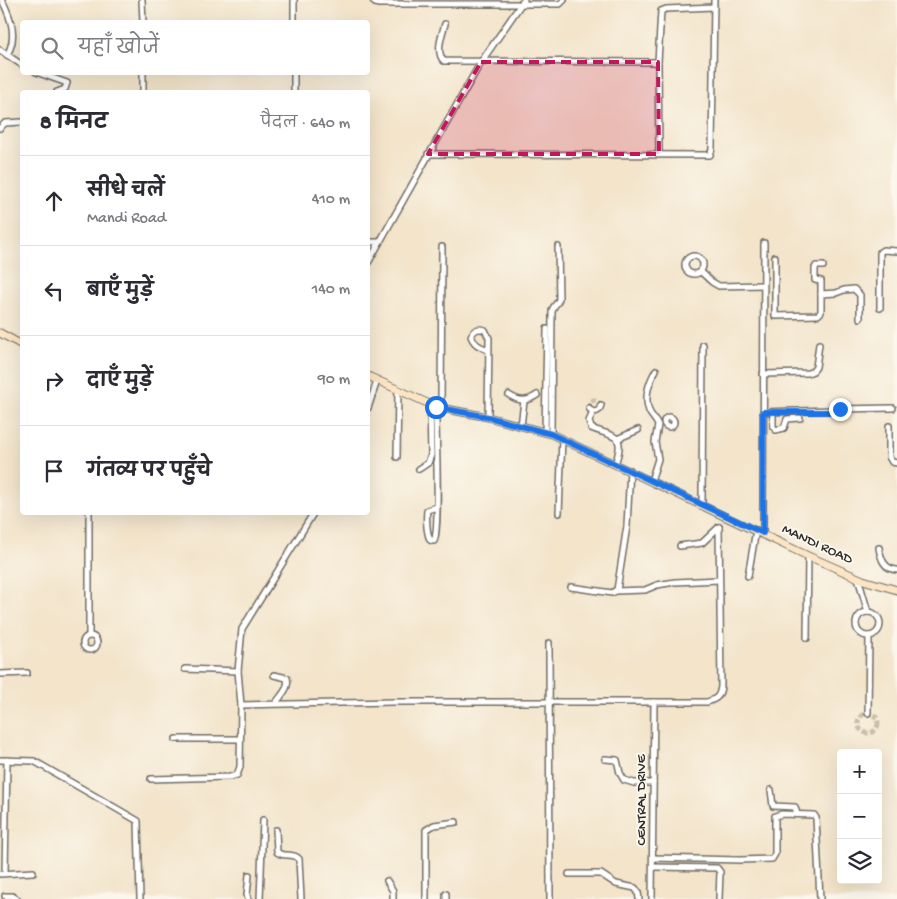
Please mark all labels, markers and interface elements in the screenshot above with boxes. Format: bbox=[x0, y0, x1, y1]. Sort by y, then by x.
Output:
search box bbox=[20, 20, 370, 75]
icon: search bbox=[38, 34, 66, 62]
text: यहाँ खोजें bbox=[78, 38, 159, 61]
text: 8 मिनट bbox=[40, 112, 107, 137]
text: पैदल · 640 m bbox=[260, 115, 350, 134]
text: सीधे चलें bbox=[87, 181, 164, 204]
icon: ahead bbox=[40, 187, 68, 215]
text: 410 m bbox=[312, 191, 350, 210]
text: Mandi Road bbox=[87, 210, 166, 229]
icon: left bbox=[40, 277, 68, 305]
text: बाएँ मुड़ें bbox=[87, 281, 153, 304]
text: 140 m bbox=[312, 281, 350, 300]
icon: right bbox=[40, 367, 68, 395]
text: दाएँ मुड़ें bbox=[87, 371, 153, 394]
text: 90 m bbox=[318, 371, 350, 390]
route start bbox=[425, 396, 448, 419]
route end bbox=[829, 398, 852, 421]
icon: arrive bbox=[40, 457, 68, 485]
text: गंतव्य पर पहुँचे bbox=[87, 461, 211, 484]
street label: MANDI ROAD bbox=[779, 521, 856, 569]
map controls bbox=[837, 749, 882, 884]
button: + bbox=[837, 749, 882, 794]
street label: CENTRAL DRIVE bbox=[634, 753, 651, 846]
button: − bbox=[837, 794, 882, 839]
button: layers bbox=[837, 839, 882, 884]

